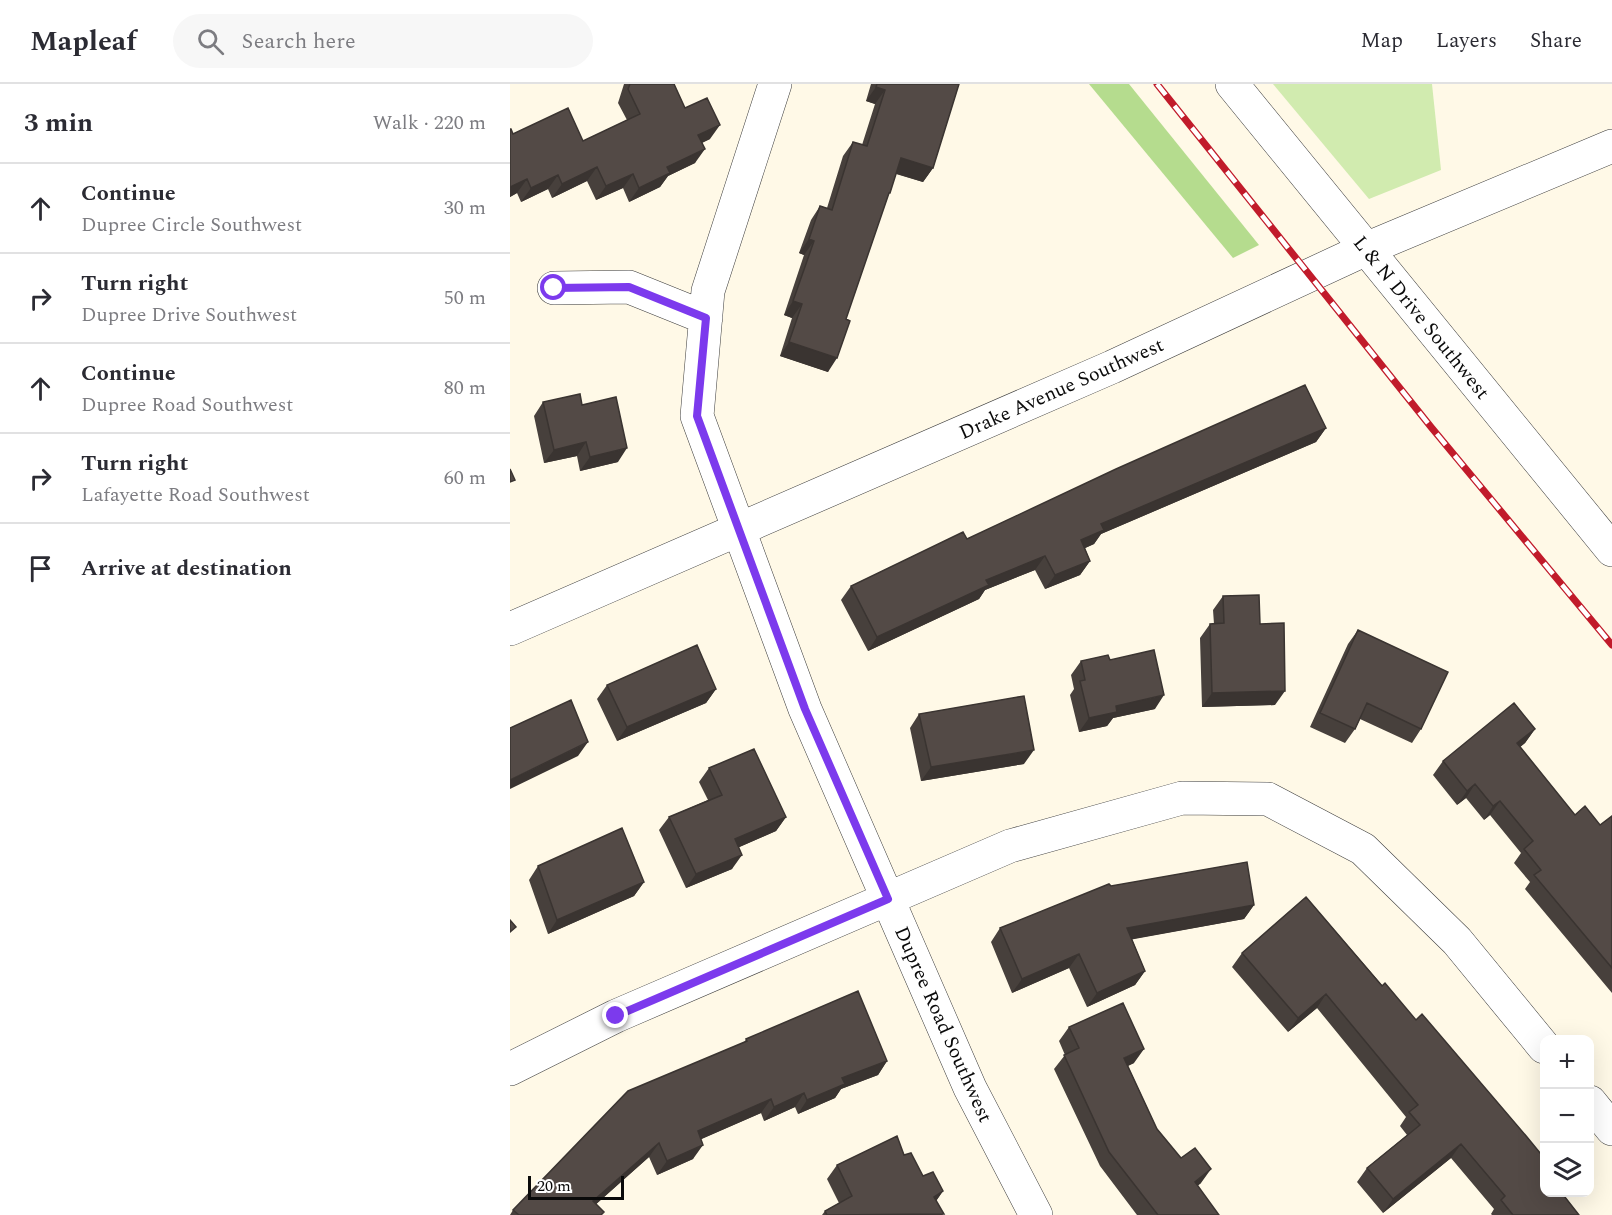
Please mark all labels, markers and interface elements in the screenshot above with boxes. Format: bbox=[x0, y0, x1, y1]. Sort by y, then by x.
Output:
search box bbox=[173, 14, 593, 68]
text: Mapleaf bbox=[30, 20, 137, 63]
icon: search bbox=[194, 25, 227, 58]
text: Search here bbox=[242, 25, 356, 58]
text: Map bbox=[1361, 25, 1403, 57]
text: Layers bbox=[1436, 25, 1497, 57]
text: Share bbox=[1530, 25, 1582, 57]
text: 3 min bbox=[24, 103, 93, 143]
text: Walk · 220 m bbox=[373, 108, 486, 138]
text: Continue bbox=[81, 177, 176, 210]
icon: ahead bbox=[24, 192, 57, 225]
text: 30 m bbox=[444, 193, 486, 223]
text: Dupree Circle Southwest bbox=[81, 210, 302, 240]
street label: L & N Drive Southwest bbox=[1346, 229, 1497, 406]
text: Turn right bbox=[81, 267, 188, 300]
route start bbox=[540, 274, 566, 300]
icon: right bbox=[24, 282, 57, 315]
text: 50 m bbox=[444, 283, 486, 313]
text: Dupree Drive Southwest bbox=[81, 300, 297, 330]
street label: Drake Avenue Southwest bbox=[954, 330, 1169, 448]
text: Continue bbox=[81, 357, 176, 390]
icon: ahead bbox=[24, 372, 57, 405]
text: 80 m bbox=[444, 373, 486, 403]
text: Dupree Road Southwest bbox=[81, 390, 293, 420]
text: Turn right bbox=[81, 447, 188, 480]
icon: right bbox=[24, 462, 57, 495]
text: 60 m bbox=[444, 463, 486, 493]
text: Lafayette Road Southwest bbox=[81, 480, 310, 510]
icon: arrive bbox=[24, 552, 57, 585]
text: Arrive at destination bbox=[81, 552, 292, 585]
street label: Dupree Road Southwest bbox=[886, 921, 1000, 1127]
route end bbox=[602, 1002, 628, 1028]
map controls bbox=[1540, 1035, 1594, 1197]
button: + bbox=[1540, 1035, 1594, 1089]
button: − bbox=[1540, 1089, 1594, 1143]
button: layers bbox=[1540, 1143, 1594, 1197]
scale bar bbox=[528, 1173, 624, 1200]
text: 20 m bbox=[537, 1174, 571, 1198]

